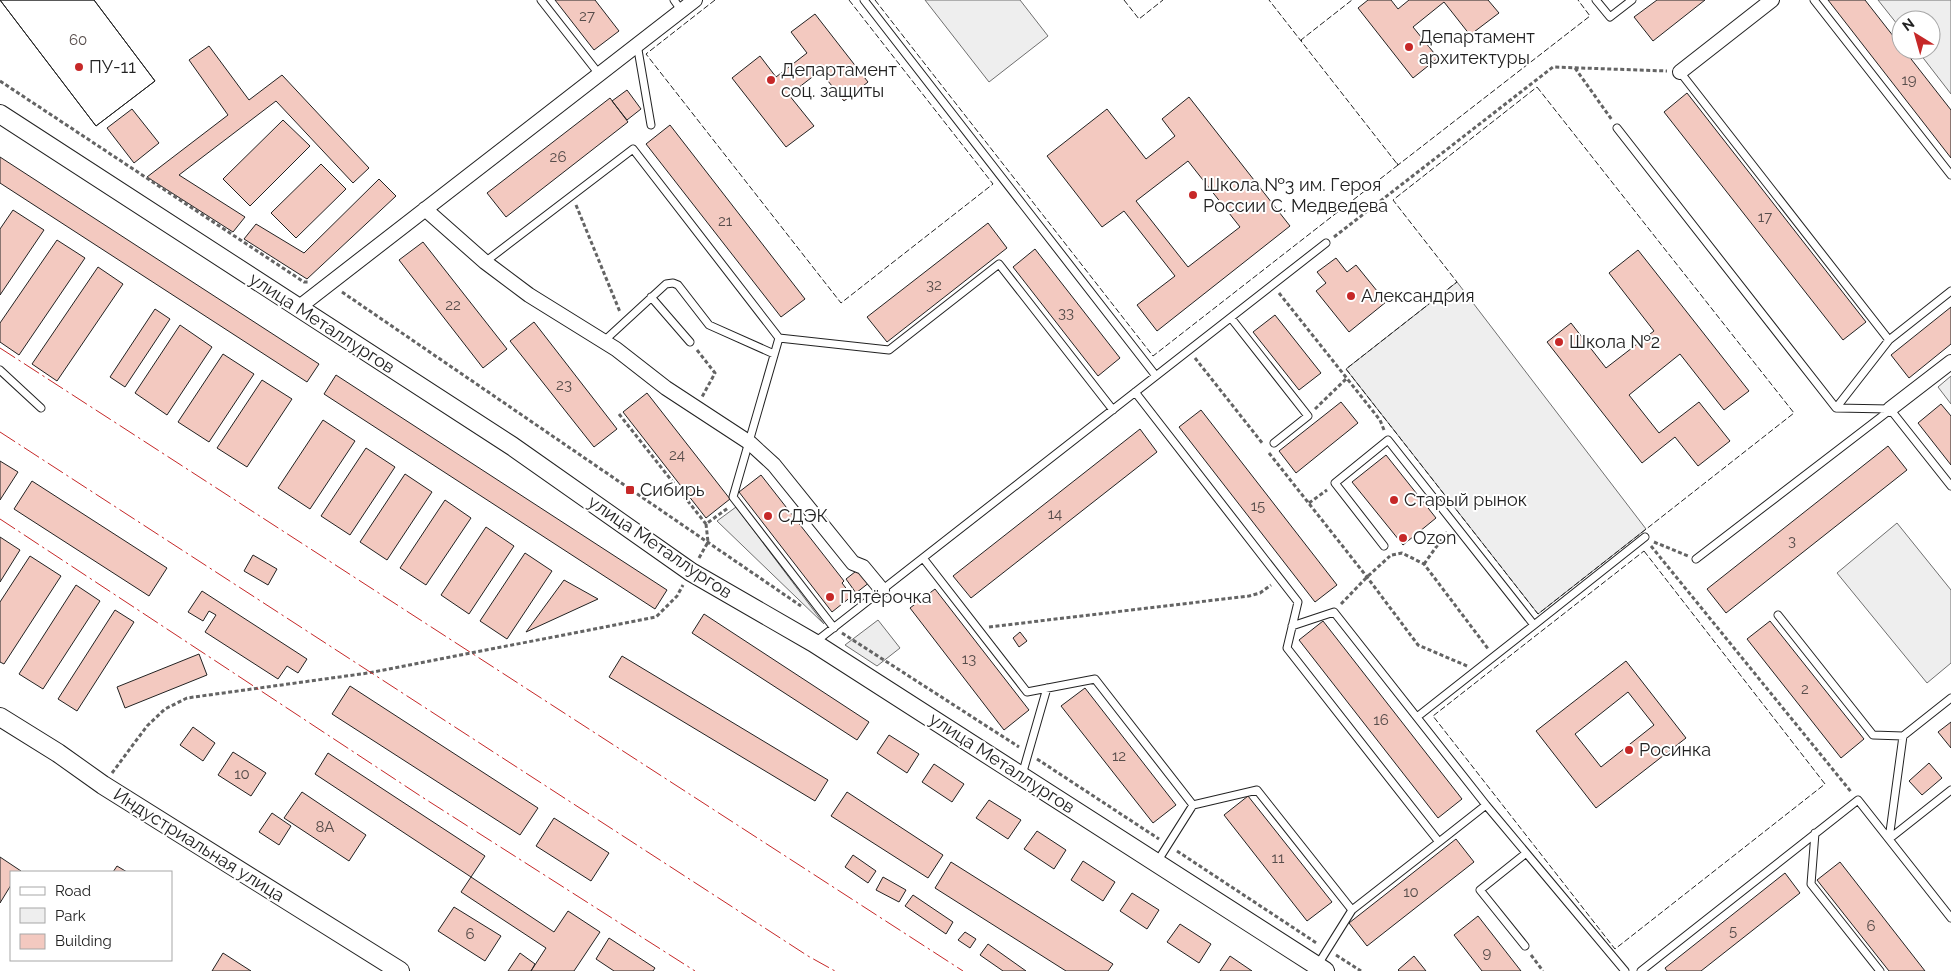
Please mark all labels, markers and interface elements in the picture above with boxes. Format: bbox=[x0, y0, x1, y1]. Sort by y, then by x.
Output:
house number: 27 bbox=[579, 7, 595, 25]
north arrow bbox=[1891, 10, 1941, 60]
text: N bbox=[1899, 15, 1917, 34]
place label: Департамент архитектуры bbox=[1419, 26, 1535, 68]
house number: 60 bbox=[69, 31, 87, 49]
marker: Департамент архитектуры bbox=[1403, 41, 1415, 53]
place label: ПУ-11 bbox=[89, 56, 136, 77]
place label: Департамент соц. защиты bbox=[781, 59, 897, 101]
marker: ПУ-11 bbox=[73, 61, 85, 73]
house number: 19 bbox=[1901, 71, 1917, 89]
marker: Департамент соц. защиты bbox=[765, 74, 777, 86]
house number: 26 bbox=[550, 148, 566, 166]
place label: Школа №3 им. Героя России С. Медведева bbox=[1203, 174, 1388, 216]
marker: Школа №3 им. Героя России С. Медведева bbox=[1187, 189, 1199, 201]
house number: 17 bbox=[1758, 208, 1772, 226]
house number: 21 bbox=[718, 212, 733, 230]
street label: улица Металлургов bbox=[246, 268, 399, 377]
house number: 32 bbox=[926, 276, 942, 294]
place label: Александрия bbox=[1361, 285, 1475, 306]
marker: Александрия bbox=[1345, 290, 1357, 302]
house number: 22 bbox=[445, 296, 461, 314]
house number: 33 bbox=[1058, 304, 1074, 322]
place label: Школа №2 bbox=[1569, 331, 1660, 352]
marker: Школа №2 bbox=[1553, 336, 1565, 348]
house number: 23 bbox=[556, 376, 572, 394]
house number: 24 bbox=[669, 446, 685, 464]
place label: Сибирь bbox=[640, 479, 705, 500]
marker: Сибирь bbox=[624, 484, 636, 496]
place label: Старый рынок bbox=[1404, 489, 1527, 510]
street label: улица Металлургов bbox=[584, 491, 736, 603]
marker: Старый рынок bbox=[1388, 494, 1400, 506]
house number: 15 bbox=[1251, 497, 1265, 515]
place label: СДЭК bbox=[778, 505, 828, 526]
house number: 14 bbox=[1048, 505, 1062, 523]
marker: СДЭК bbox=[762, 510, 774, 522]
place label: Ozon bbox=[1413, 527, 1456, 548]
marker: Ozon bbox=[1397, 532, 1409, 544]
house number: 3 bbox=[1788, 532, 1796, 550]
place label: Пятёрочка bbox=[840, 586, 932, 607]
marker: Пятёрочка bbox=[824, 591, 836, 603]
house number: 13 bbox=[962, 650, 976, 668]
house number: 2 bbox=[1801, 680, 1809, 698]
street label: улица Металлургов bbox=[926, 708, 1079, 817]
house number: 16 bbox=[1373, 711, 1389, 729]
place label: Росинка bbox=[1639, 739, 1711, 760]
marker: Росинка bbox=[1623, 744, 1635, 756]
house number: 12 bbox=[1112, 747, 1126, 765]
house number: 10 bbox=[234, 765, 250, 783]
street label: Индустриальная улица bbox=[110, 783, 289, 906]
house number: 8А bbox=[316, 818, 334, 836]
house number: 11 bbox=[1272, 849, 1285, 867]
legend bbox=[10, 871, 172, 961]
text: Road bbox=[55, 882, 91, 900]
house number: 10 bbox=[1403, 883, 1419, 901]
text: Park bbox=[55, 907, 86, 925]
house number: 6 bbox=[1866, 917, 1876, 935]
house number: 5 bbox=[1729, 922, 1737, 940]
house number: 6 bbox=[465, 925, 475, 943]
text: Building bbox=[55, 932, 112, 950]
house number: 9 bbox=[1483, 944, 1492, 962]

